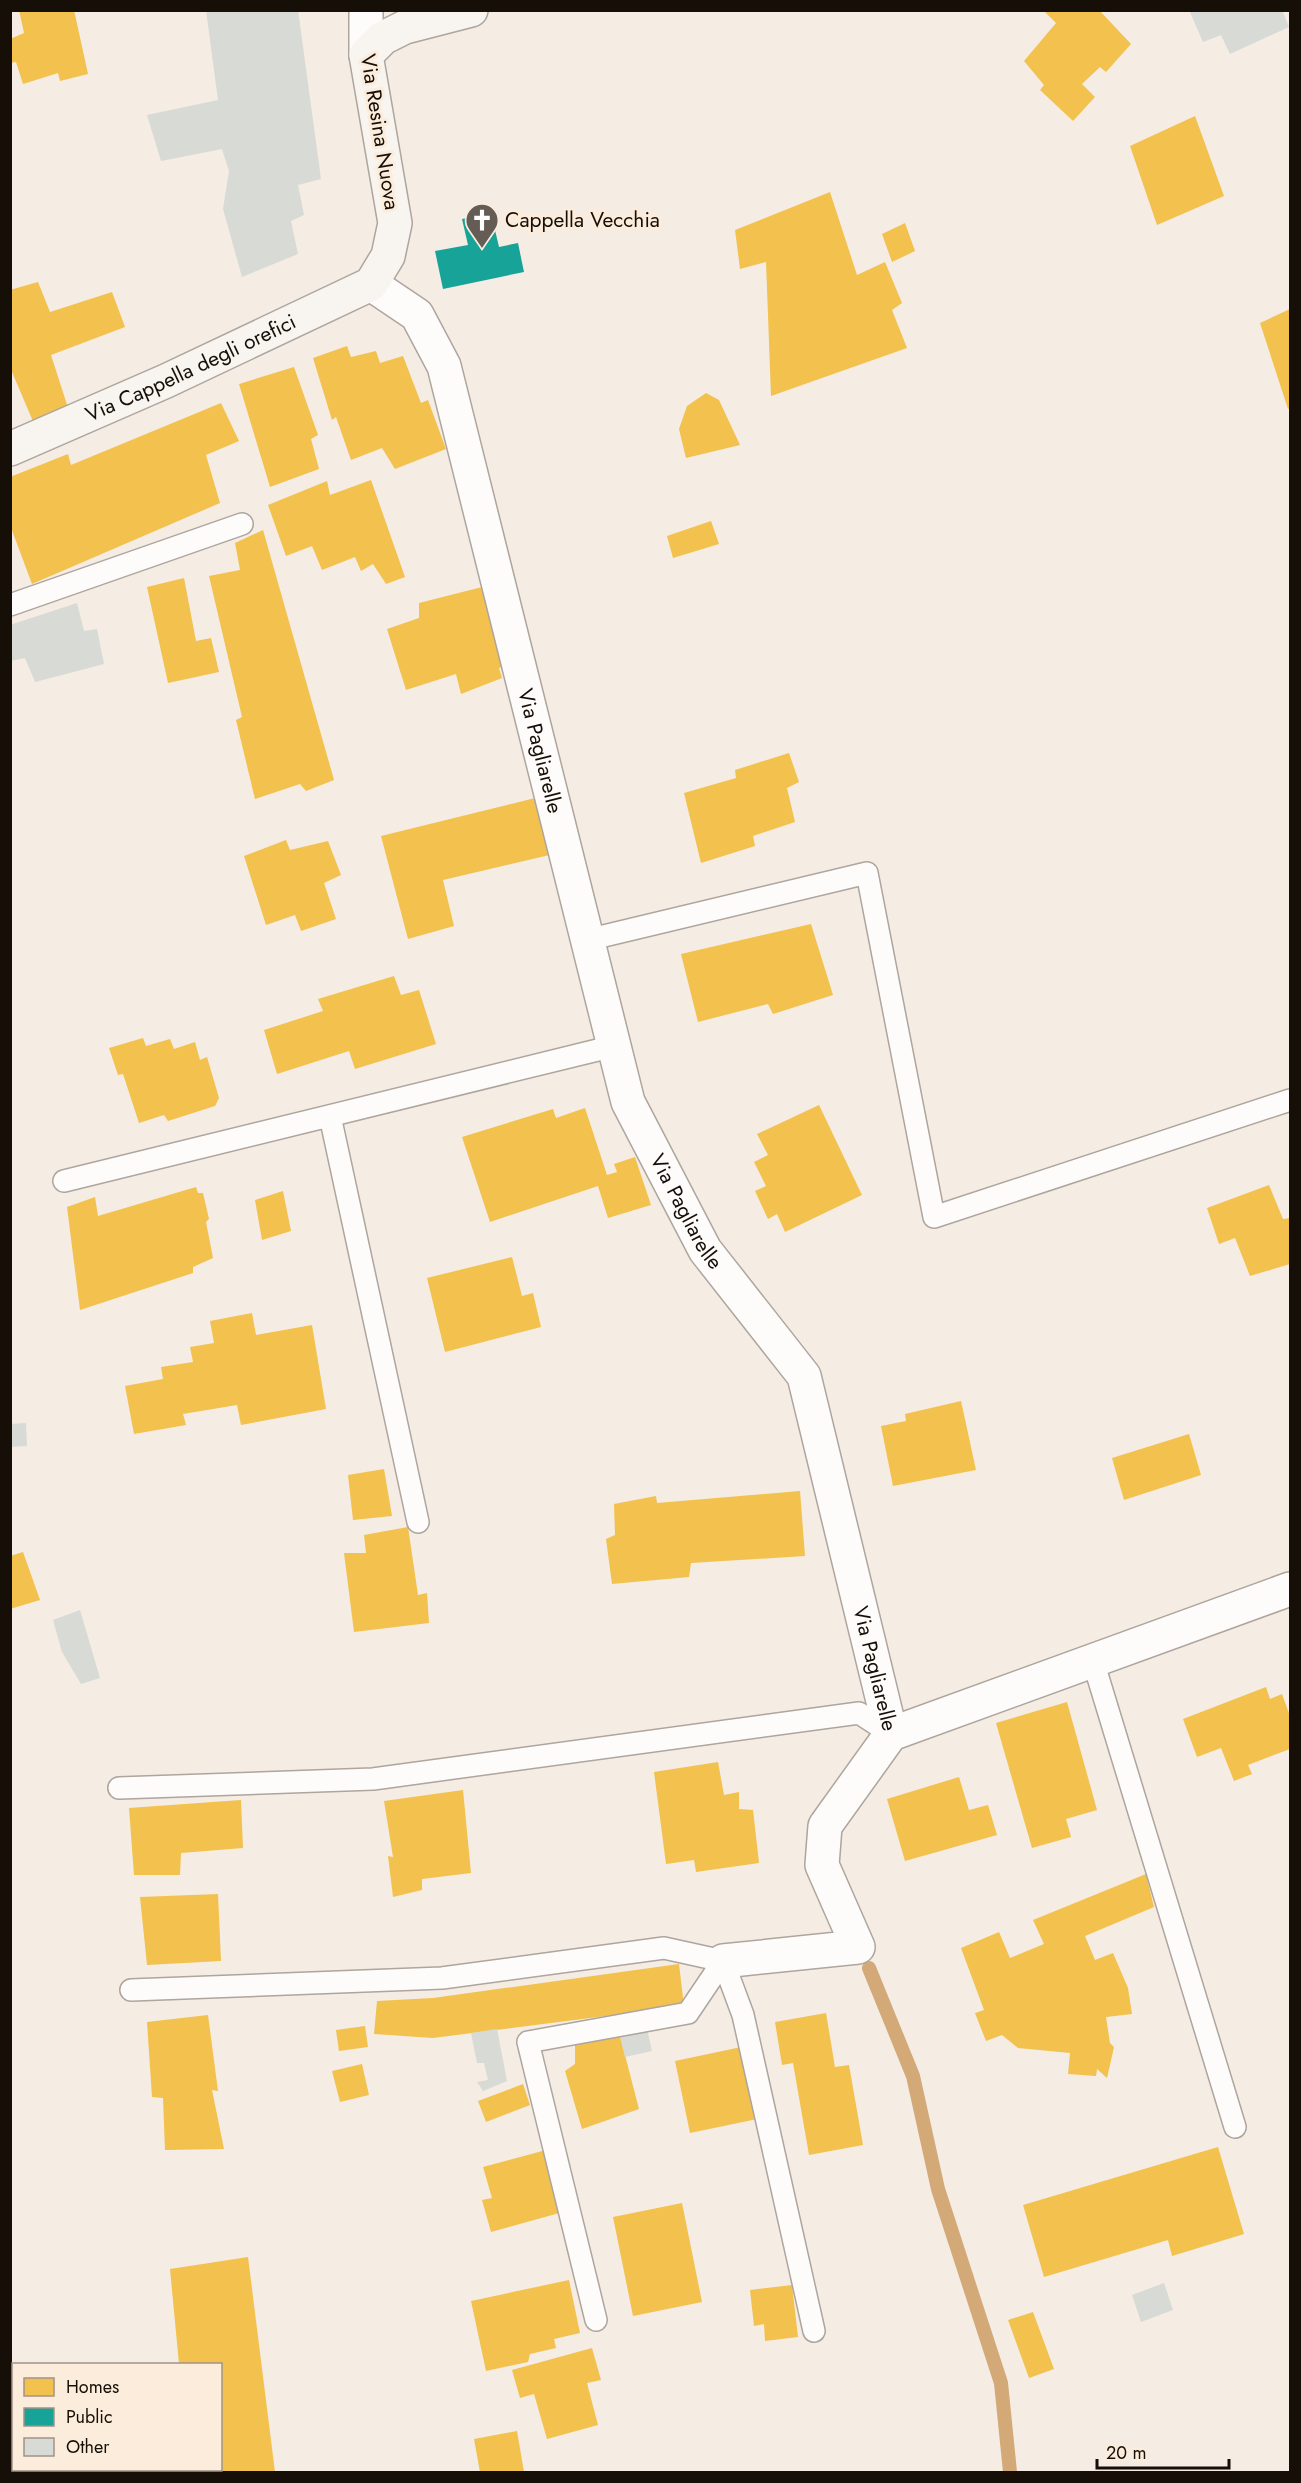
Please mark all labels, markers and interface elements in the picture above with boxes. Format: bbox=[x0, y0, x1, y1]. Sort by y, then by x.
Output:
street label: Via Resina Nuova bbox=[353, 52, 407, 212]
church icon: Cappella Vecchia bbox=[464, 202, 500, 249]
place label: Cappella Vecchia bbox=[505, 205, 660, 235]
street label: Via Cappella degli orefici bbox=[81, 307, 301, 429]
street label: Via Pagliarelle bbox=[510, 686, 570, 817]
street label: Via Pagliarelle bbox=[643, 1149, 730, 1276]
street label: Via Pagliarelle bbox=[845, 1603, 905, 1734]
legend bbox=[12, 2363, 222, 2471]
text: Homes bbox=[66, 2374, 119, 2400]
text: Public bbox=[66, 2404, 113, 2430]
scale bar bbox=[1097, 2432, 1229, 2470]
text: Other bbox=[66, 2434, 110, 2460]
text: 20 m bbox=[1106, 2440, 1146, 2466]

